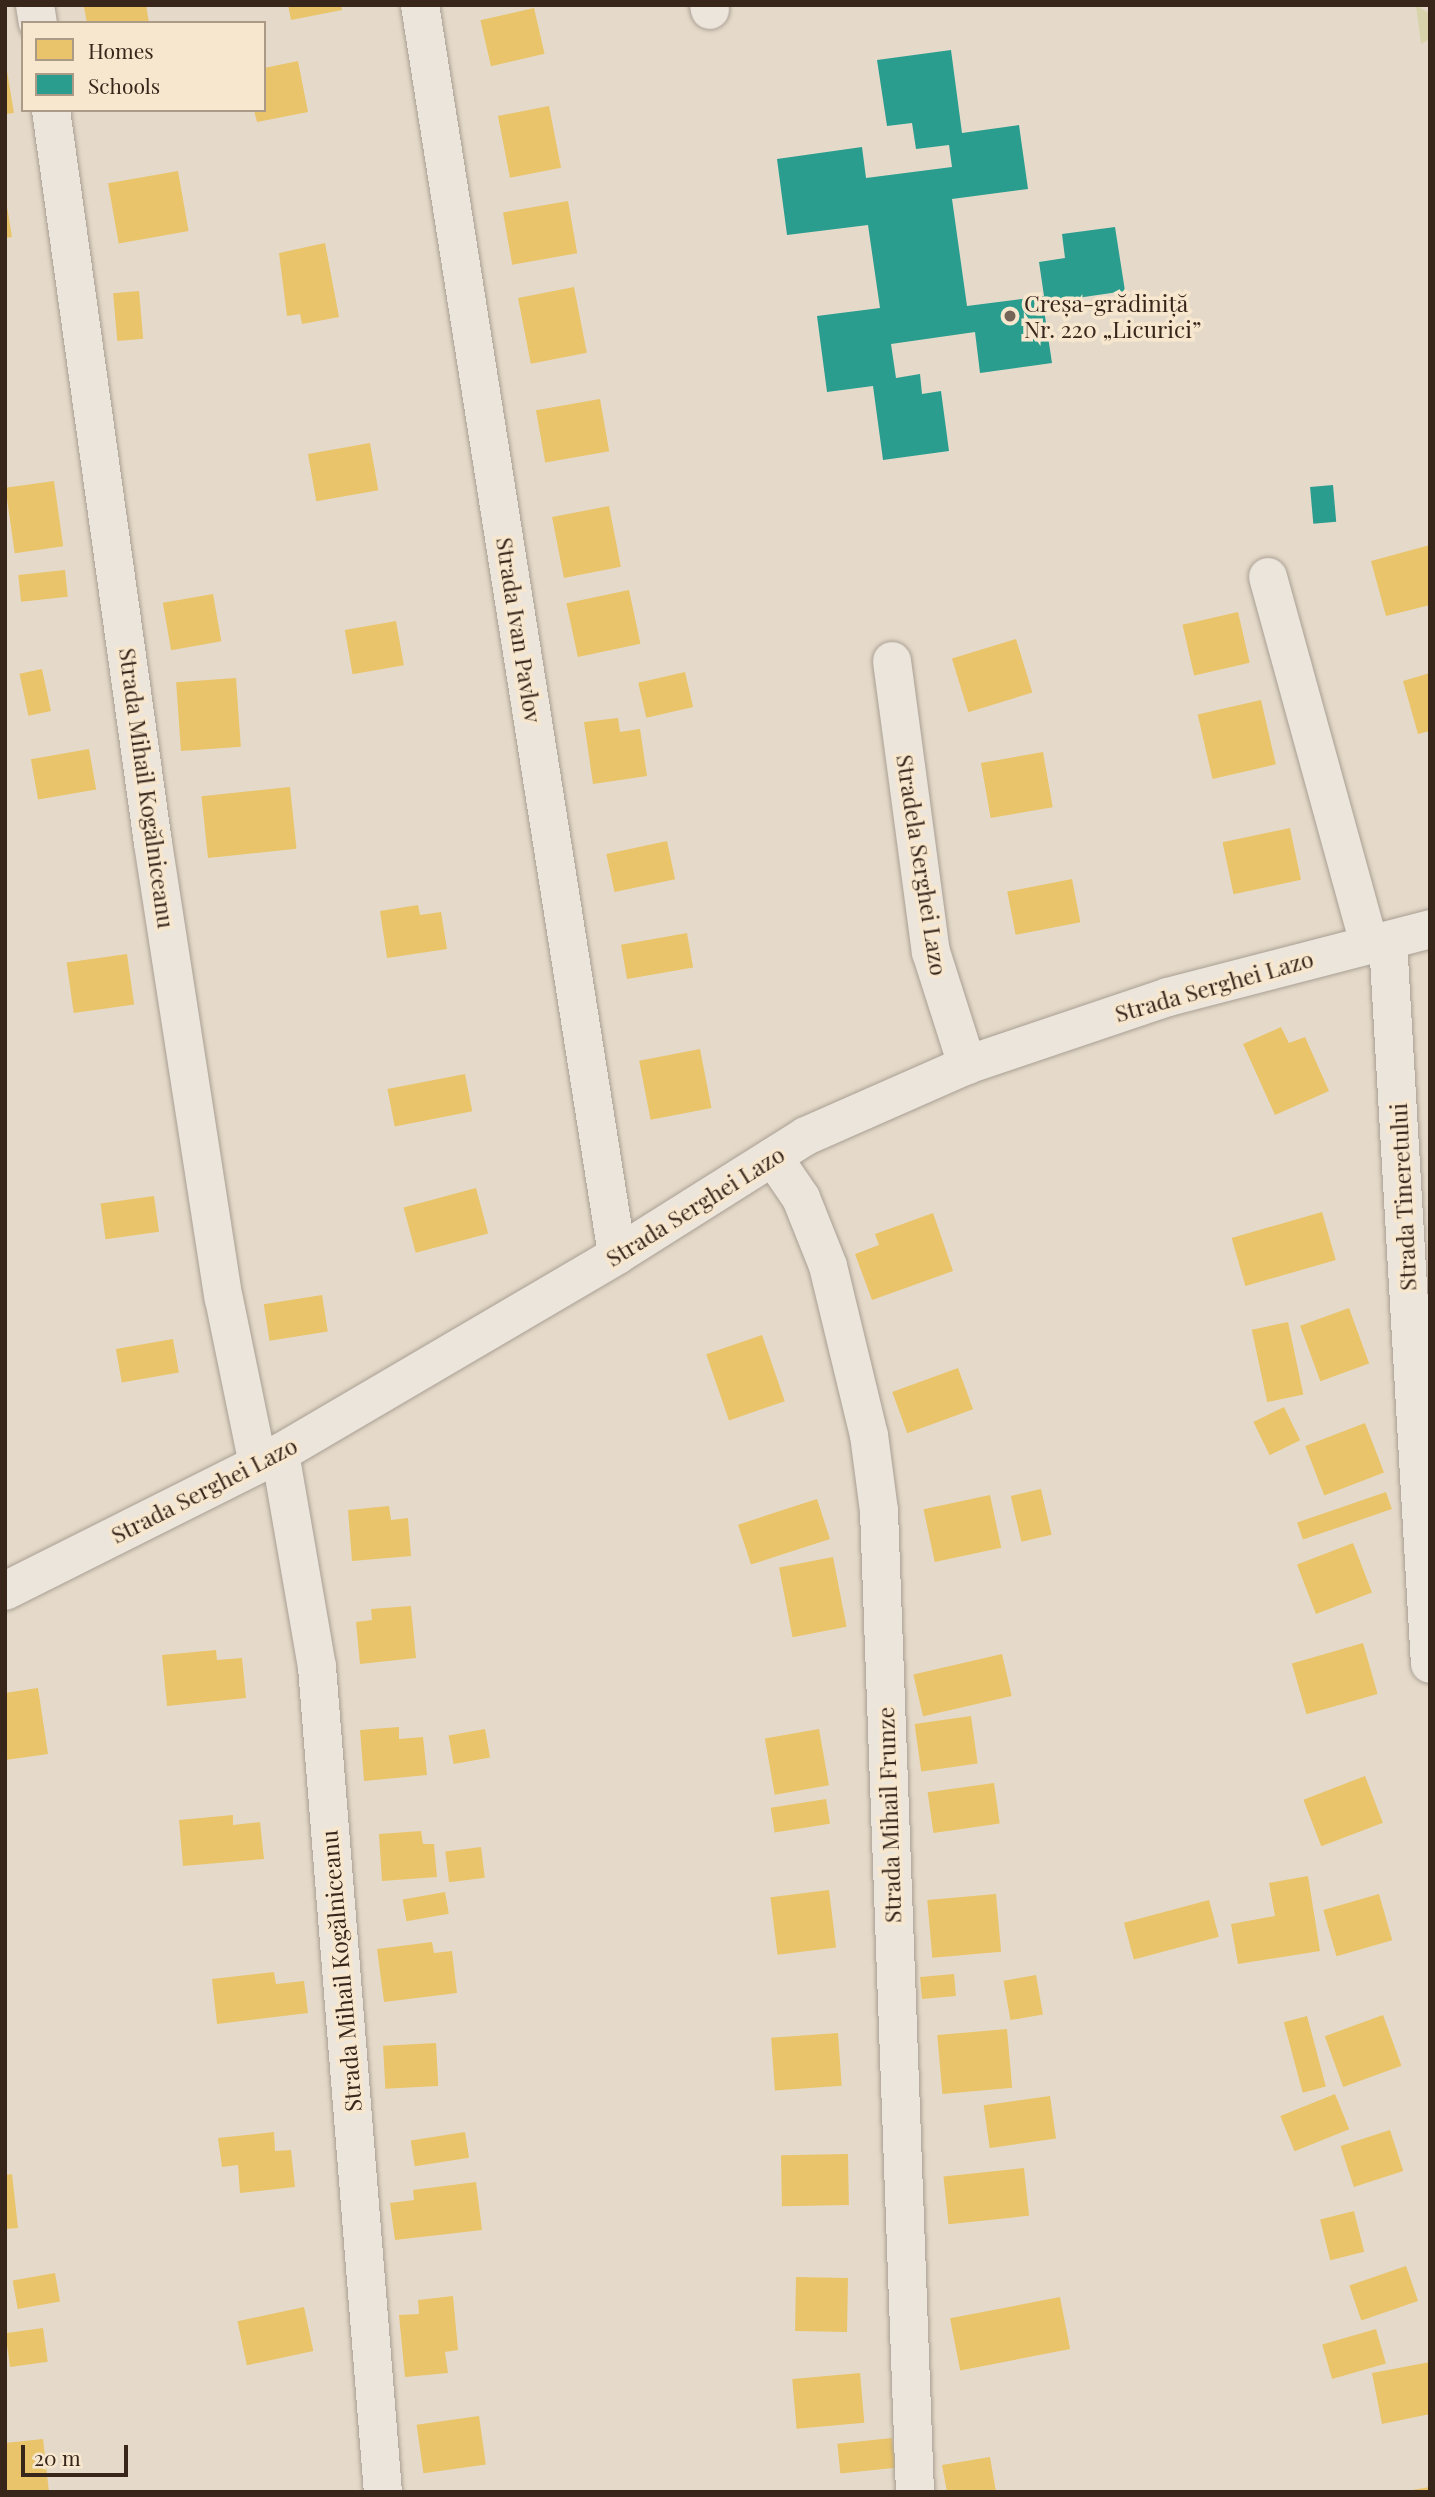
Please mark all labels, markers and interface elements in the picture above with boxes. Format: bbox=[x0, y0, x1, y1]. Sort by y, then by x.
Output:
legend bbox=[21, 21, 266, 112]
text: Homes bbox=[88, 36, 154, 64]
text: Schools bbox=[88, 71, 160, 99]
place label: Creșa-grădiniță Nr. 220 „Licurici” bbox=[1024, 289, 1202, 343]
marker: Creșa-grădiniță Nr. 220 „Licurici” bbox=[1002, 308, 1018, 324]
street label: Strada Ivan Pavlov bbox=[491, 535, 547, 725]
street label: Strada Mihail Kogălniceanu bbox=[114, 646, 180, 930]
street label: Stradela Serghei Lazo bbox=[891, 752, 953, 978]
street label: Strada Serghei Lazo bbox=[1111, 944, 1317, 1028]
street label: Strada Tineretului bbox=[1384, 1102, 1422, 1292]
street label: Strada Serghei Lazo bbox=[601, 1140, 789, 1272]
street label: Strada Serghei Lazo bbox=[106, 1431, 302, 1549]
street label: Strada Mihail Frunze bbox=[871, 1706, 907, 1924]
street label: Strada Mihail Kogălniceanu bbox=[315, 1829, 367, 2113]
scale bar bbox=[24, 2430, 131, 2474]
text: 20 m bbox=[34, 2443, 81, 2471]

